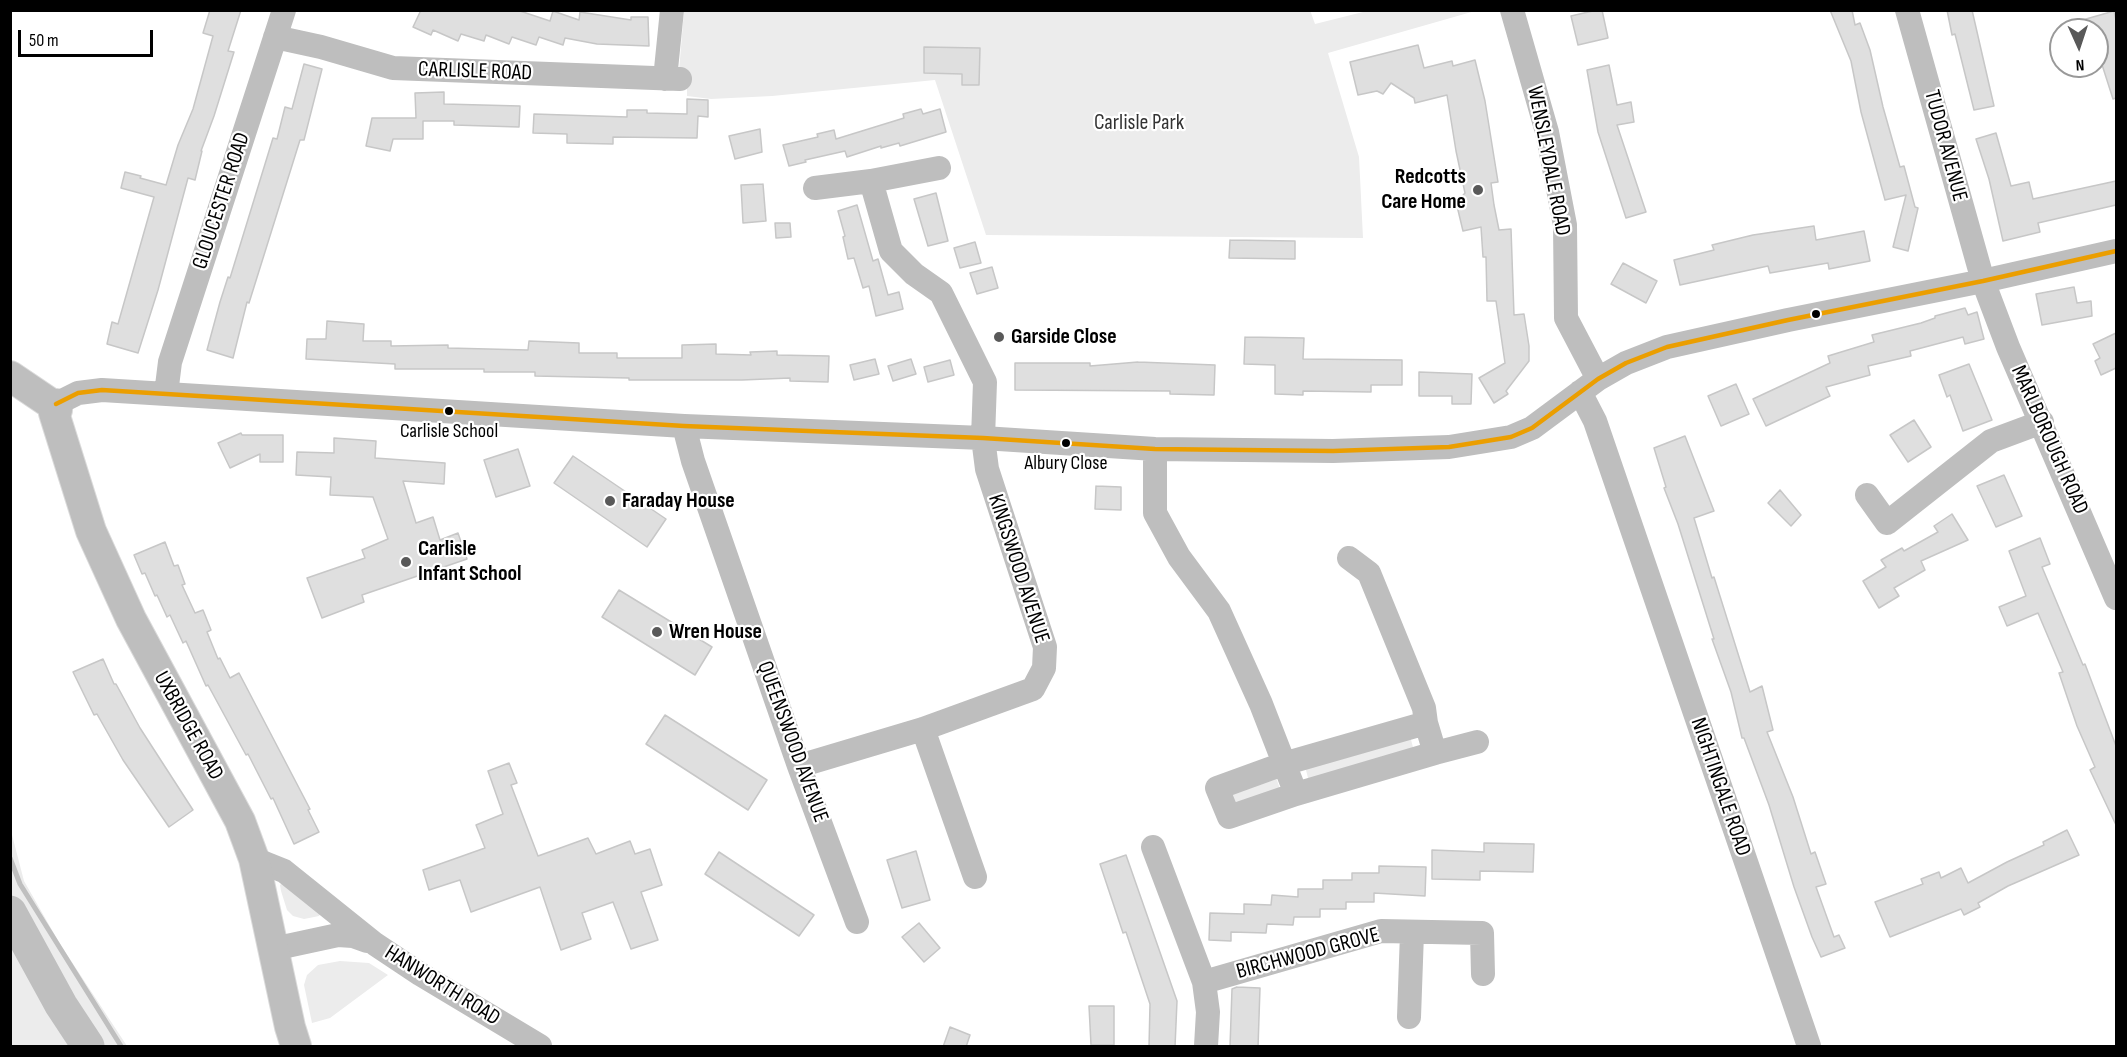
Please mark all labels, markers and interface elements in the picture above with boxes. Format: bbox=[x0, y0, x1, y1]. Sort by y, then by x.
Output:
scale bar bbox=[21, 18, 156, 56]
north arrow bbox=[2049, 18, 2109, 78]
text: 50 m bbox=[29, 30, 59, 51]
text: N bbox=[2075, 55, 2085, 74]
street label: CARLISLE ROAD bbox=[418, 57, 532, 87]
street label: WENSLEYDALE ROAD bbox=[1521, 84, 1575, 238]
street label: TUDOR AVENUE bbox=[1917, 87, 1973, 205]
park label: Carlisle Park bbox=[1094, 110, 1184, 136]
street label: GLOUCESTER ROAD bbox=[187, 129, 257, 273]
place label: Redcotts Care Home bbox=[1381, 164, 1466, 216]
marker: Redcotts Care Home bbox=[1471, 183, 1485, 197]
unlabelled marker bbox=[1810, 308, 1822, 320]
place label: Garside Close bbox=[1011, 324, 1117, 350]
marker: Garside Close bbox=[992, 330, 1006, 344]
street label: MARLBOROUGH ROAD bbox=[2004, 362, 2094, 518]
marker: Carlisle School bbox=[443, 405, 455, 417]
place label: Carlisle School bbox=[400, 420, 498, 444]
marker: Albury Close bbox=[1060, 437, 1072, 449]
place label: Albury Close bbox=[1025, 452, 1107, 476]
place label: Faraday House bbox=[622, 488, 735, 514]
street label: KINGSWOOD AVENUE bbox=[982, 491, 1054, 647]
marker: Faraday House bbox=[603, 494, 617, 508]
place label: Carlisle Infant School bbox=[418, 536, 522, 588]
marker: Carlisle Infant School bbox=[399, 555, 413, 569]
place label: Wren House bbox=[669, 619, 762, 645]
marker: Wren House bbox=[650, 625, 664, 639]
street label: QUEENSWOOD AVENUE bbox=[751, 658, 833, 826]
street label: UXBRIDGE ROAD bbox=[147, 667, 229, 785]
street label: NIGHTINGALE ROAD bbox=[1684, 714, 1756, 860]
street label: BIRCHWOOD GROVE bbox=[1234, 922, 1382, 986]
street label: HANWORTH ROAD bbox=[379, 940, 505, 1032]

